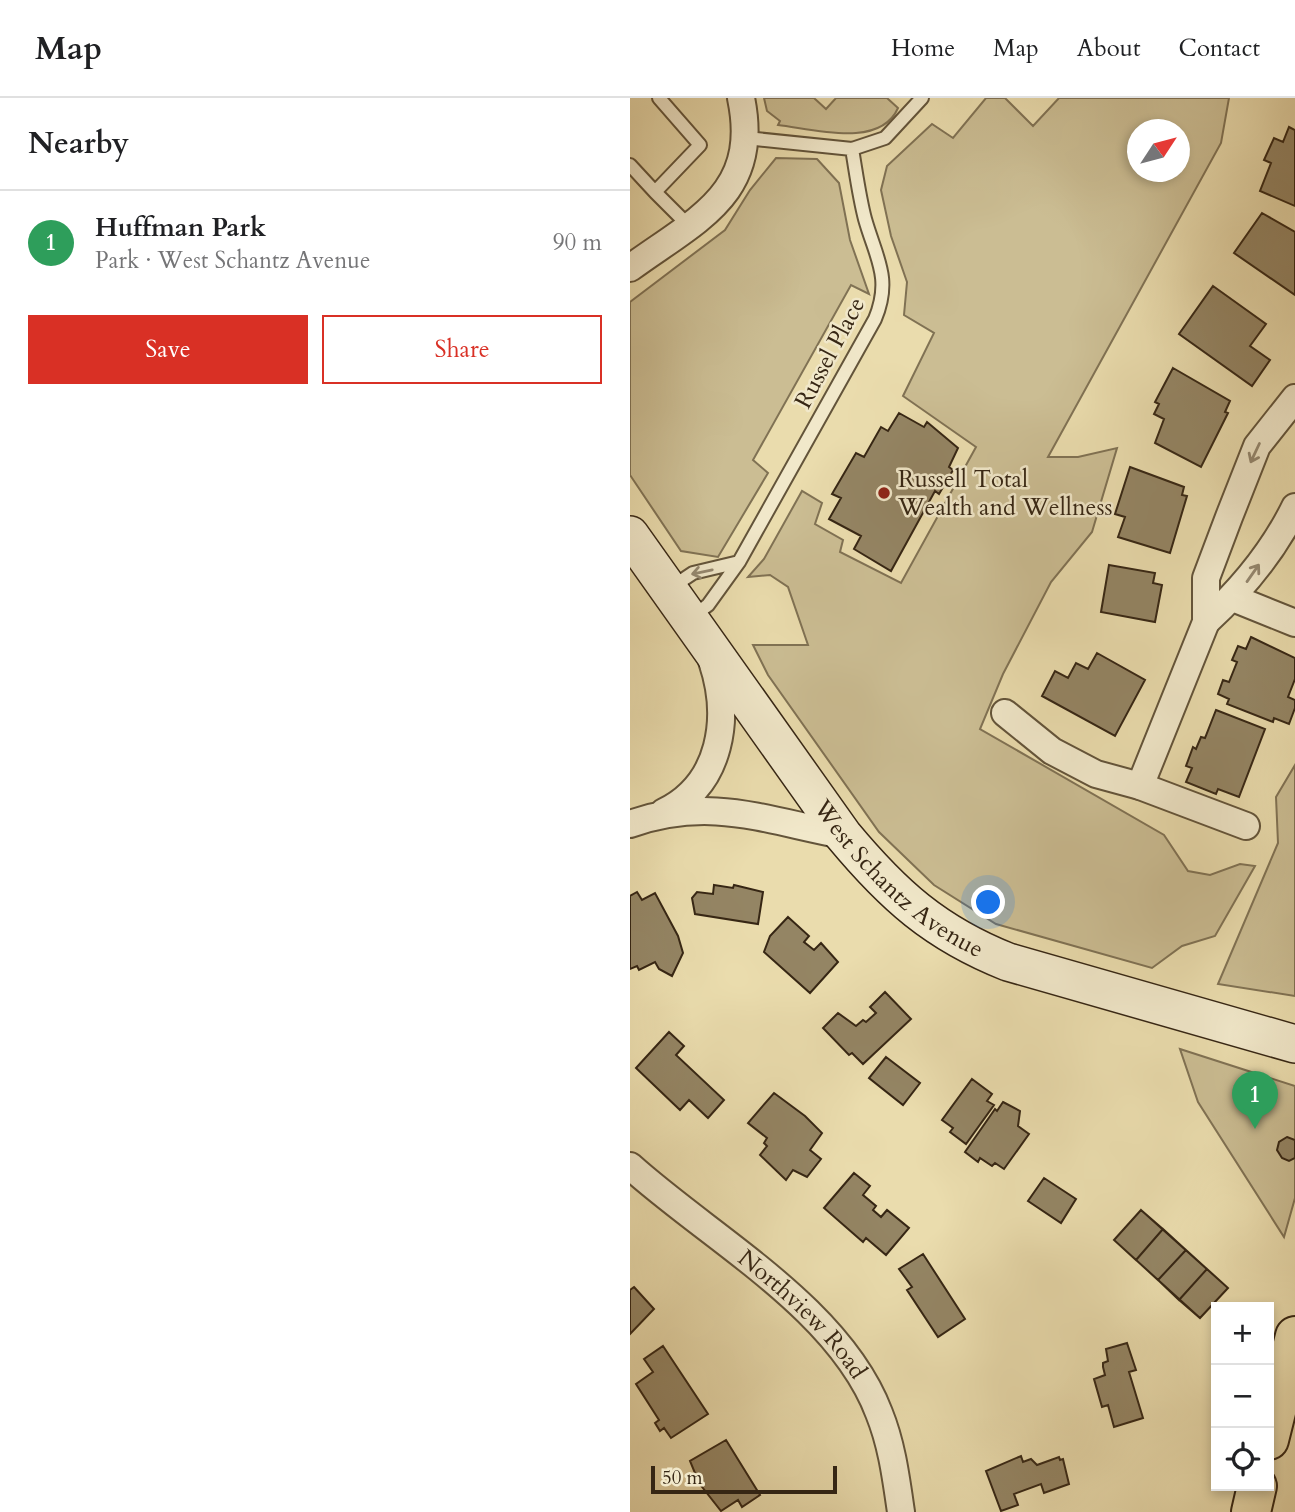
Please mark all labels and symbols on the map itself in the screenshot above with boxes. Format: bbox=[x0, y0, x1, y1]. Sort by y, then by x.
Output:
north arrow bbox=[1127, 119, 1190, 182]
street label: Russel Place bbox=[787, 291, 873, 415]
one-way arrow bbox=[1248, 442, 1261, 463]
place label: Russell Total Wealth and Wellness bbox=[897, 463, 1113, 524]
marker: Russell Total Wealth and Wellness bbox=[876, 485, 892, 501]
one-way arrow bbox=[1246, 564, 1260, 583]
one-way arrow bbox=[691, 566, 714, 580]
street label: West Schantz Avenue bbox=[806, 792, 989, 965]
your location bbox=[971, 885, 1005, 919]
pin: 1 bbox=[1232, 1071, 1278, 1129]
street label: Northview Road bbox=[731, 1242, 875, 1385]
scale bar bbox=[651, 1463, 836, 1495]

